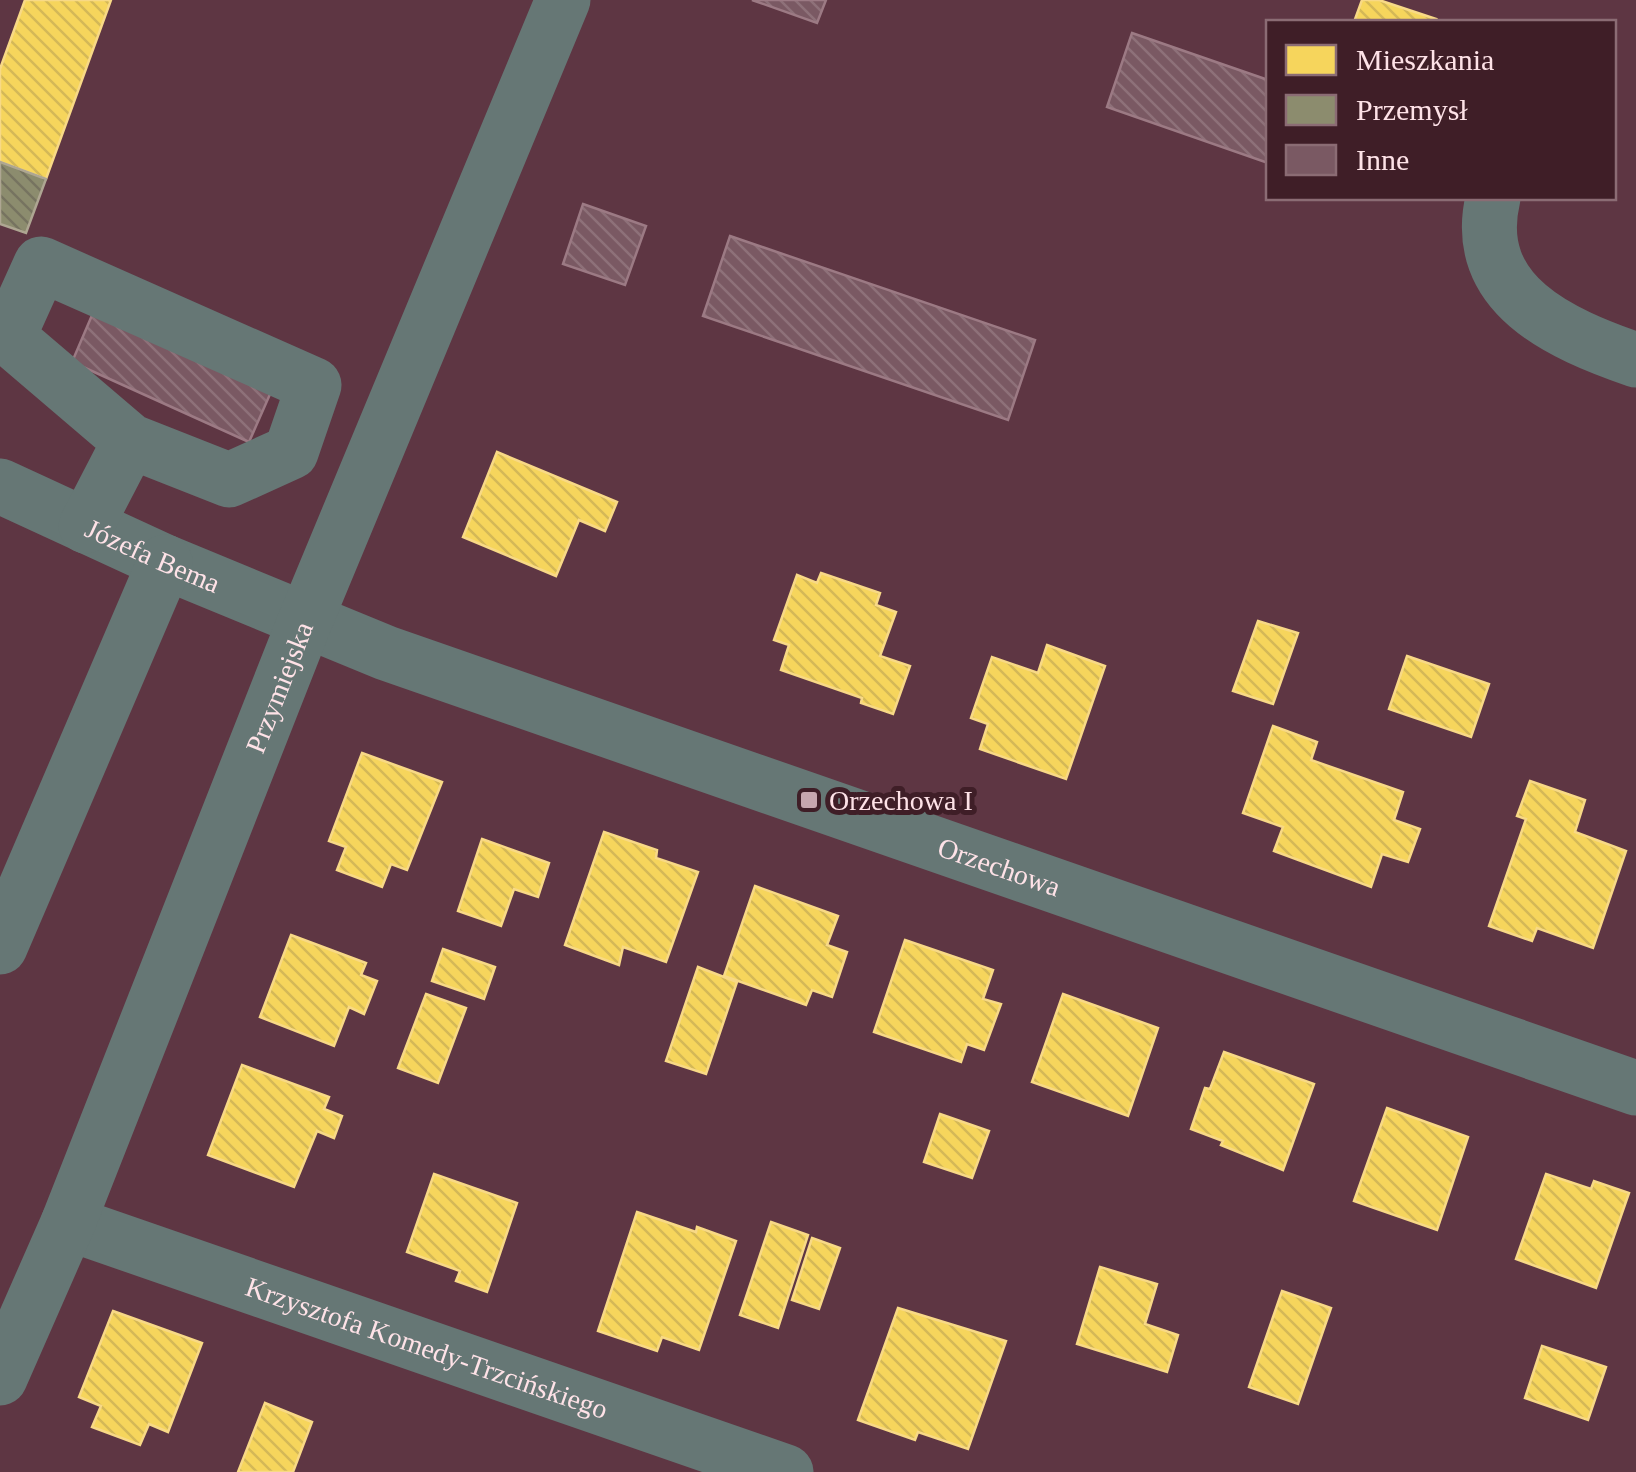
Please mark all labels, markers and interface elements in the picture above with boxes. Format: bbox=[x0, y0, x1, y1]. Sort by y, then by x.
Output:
legend bbox=[1266, 20, 1616, 200]
text: Mieszkania bbox=[1356, 43, 1494, 76]
text: Przemysł bbox=[1356, 93, 1468, 126]
text: Inne bbox=[1356, 143, 1409, 176]
street label: Józefa Bema bbox=[81, 513, 225, 599]
street label: Przymiejska bbox=[240, 617, 319, 758]
place label: Orzechowa I bbox=[829, 785, 973, 816]
marker: Orzechowa I bbox=[798, 789, 820, 811]
street label: Orzechowa bbox=[934, 831, 1065, 903]
street label: Krzysztofa Komedy-Trzcińskiego bbox=[242, 1271, 612, 1425]

